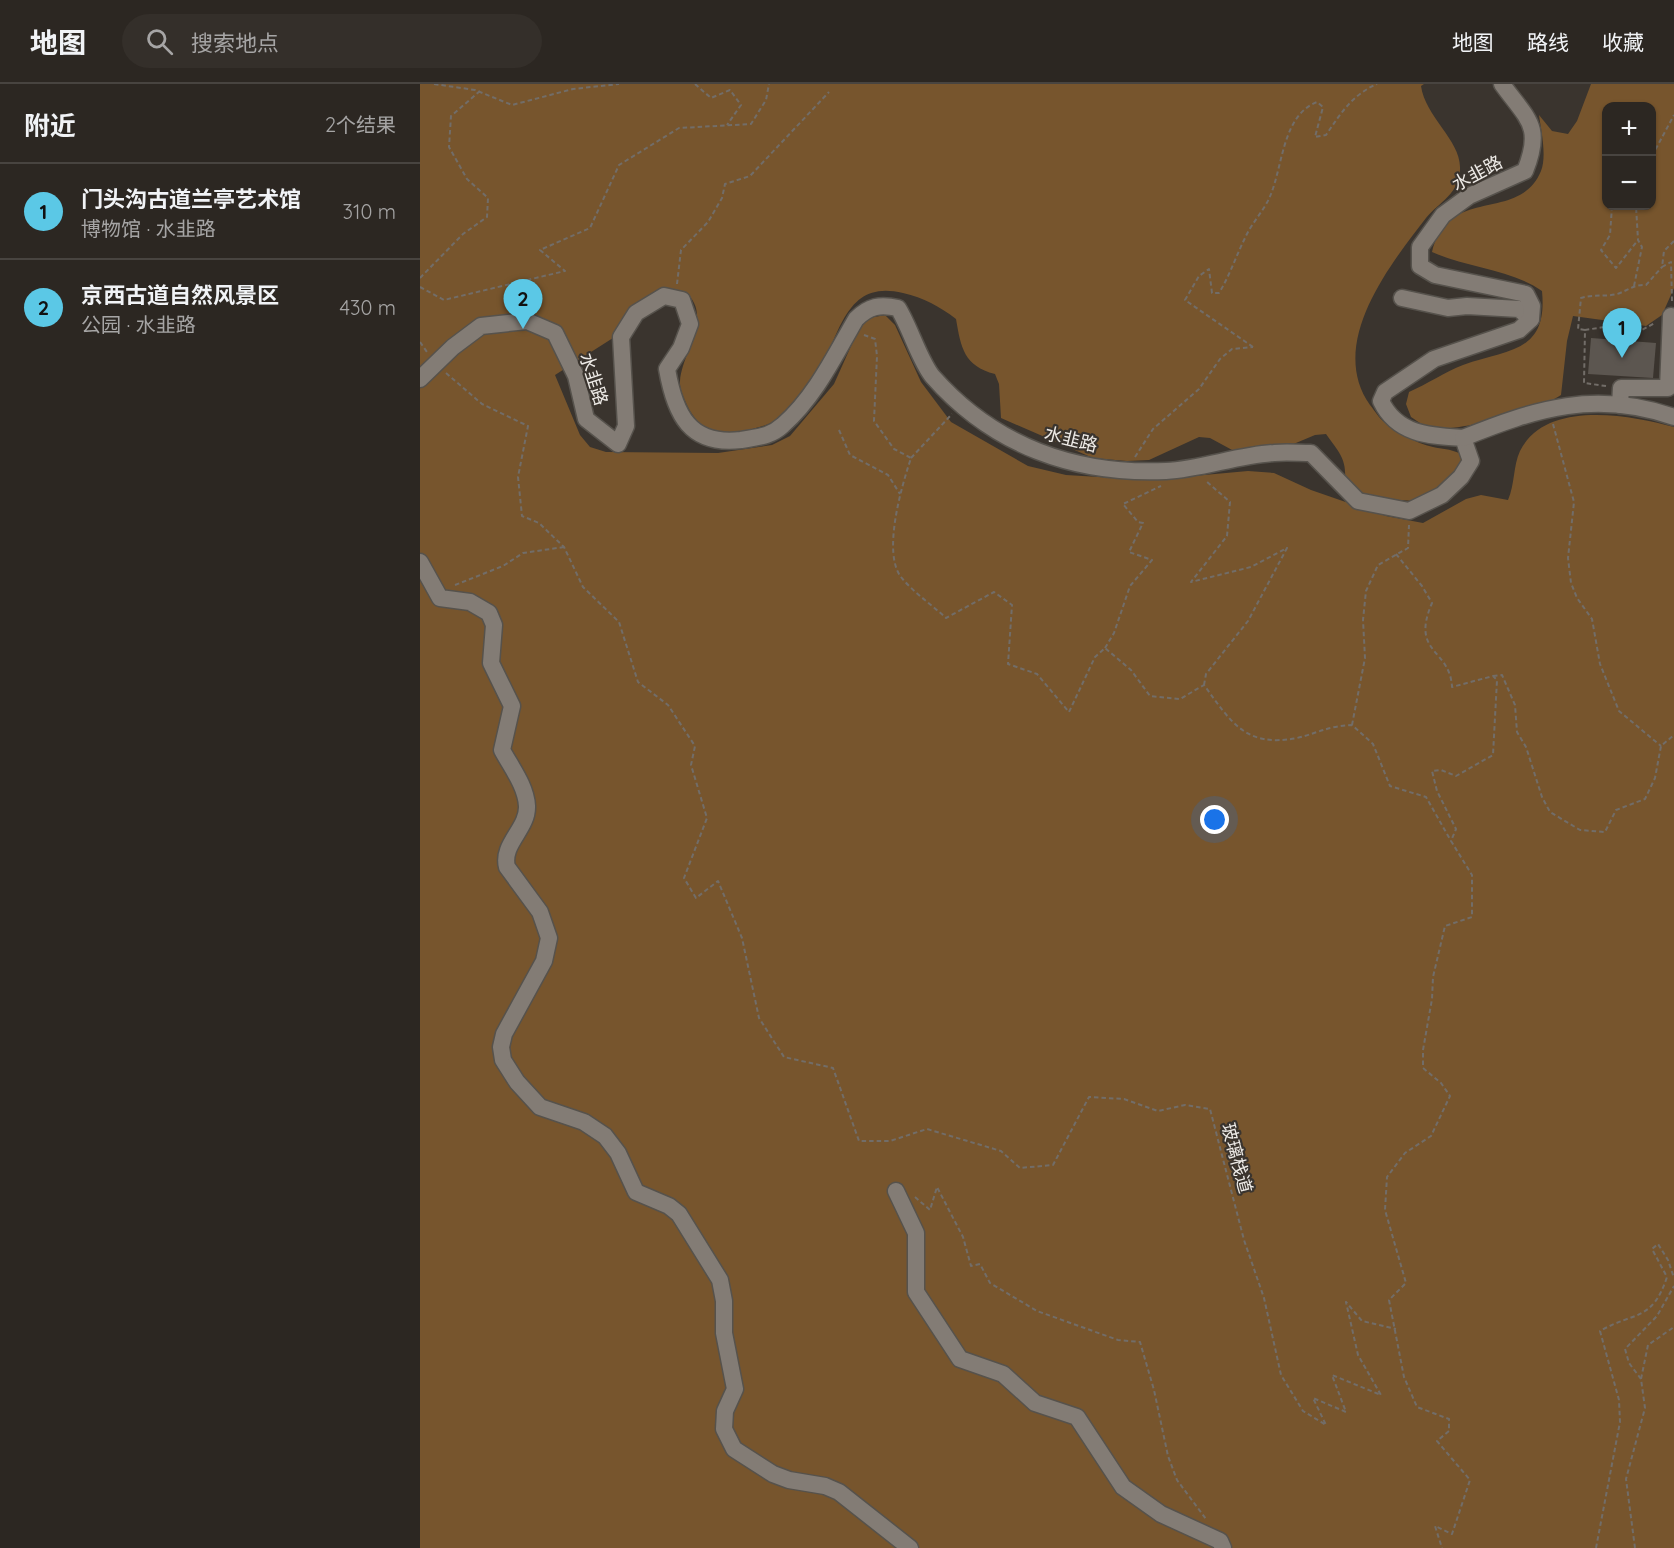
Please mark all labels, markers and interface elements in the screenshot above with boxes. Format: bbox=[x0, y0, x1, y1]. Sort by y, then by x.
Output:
search box bbox=[122, 14, 542, 68]
text: 地图 bbox=[30, 25, 86, 60]
icon: search bbox=[143, 25, 176, 58]
text: 搜索地点 bbox=[191, 29, 279, 57]
text: 地图 bbox=[1452, 29, 1494, 55]
text: 路线 bbox=[1527, 29, 1569, 55]
text: 收藏 bbox=[1602, 29, 1644, 55]
map controls bbox=[1602, 102, 1656, 210]
button: + bbox=[1602, 102, 1656, 156]
text: 附近 bbox=[24, 109, 76, 142]
text: 2个结果 bbox=[325, 112, 396, 137]
street label: 水韭路 bbox=[1448, 150, 1506, 196]
button: − bbox=[1602, 156, 1656, 210]
text: 门头沟古道兰亭艺术馆 bbox=[81, 185, 301, 213]
text: 1 bbox=[40, 199, 47, 224]
text: 310 m bbox=[343, 199, 396, 224]
text: 博物馆 · 水韭路 bbox=[81, 216, 216, 241]
pin: 2 bbox=[504, 280, 542, 329]
text: 京西古道自然风景区 bbox=[81, 281, 279, 309]
text: 2 bbox=[38, 295, 49, 320]
text: 430 m bbox=[339, 295, 396, 320]
pin: 1 bbox=[1602, 308, 1642, 358]
text: 公园 · 水韭路 bbox=[81, 312, 196, 337]
street label: 水韭路 bbox=[575, 350, 613, 408]
street label: 水韭路 bbox=[1042, 421, 1100, 457]
your location bbox=[1200, 805, 1229, 834]
street label: 玻璃栈道 bbox=[1217, 1120, 1257, 1196]

